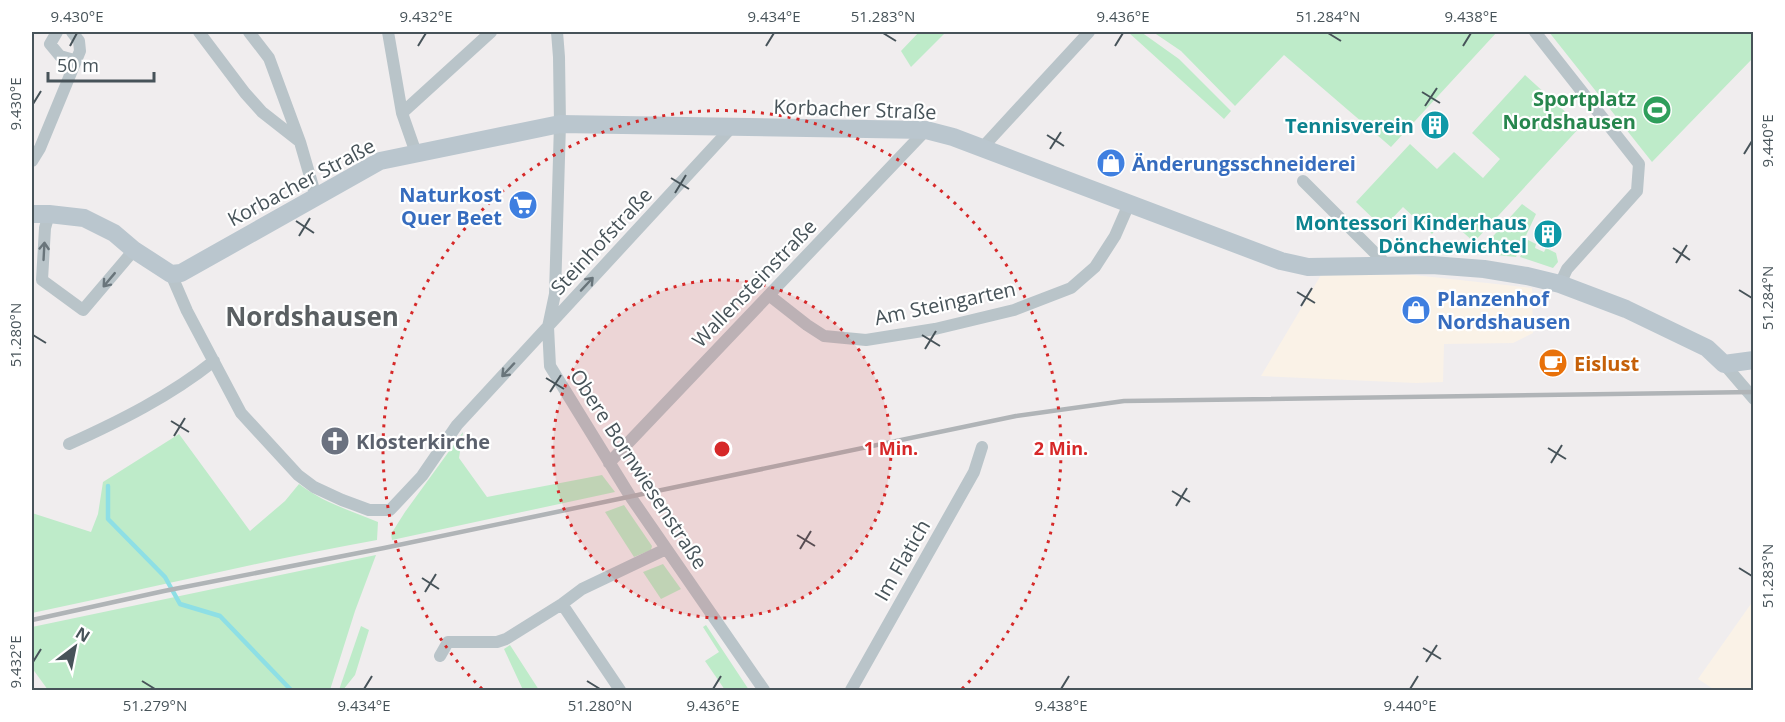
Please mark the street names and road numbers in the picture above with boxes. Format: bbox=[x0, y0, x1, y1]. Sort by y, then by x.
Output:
street label: Korbacher Straße bbox=[773, 93, 937, 125]
street label: Korbacher Straße bbox=[223, 132, 379, 232]
street label: Steinhofstraße bbox=[544, 182, 658, 300]
street label: Wallensteinstraße bbox=[686, 213, 822, 353]
street label: Am Steingarten bbox=[872, 275, 1018, 331]
street label: Obere Bornwiesenstraße bbox=[564, 364, 714, 574]
street label: Im Flatich bbox=[868, 514, 936, 606]

